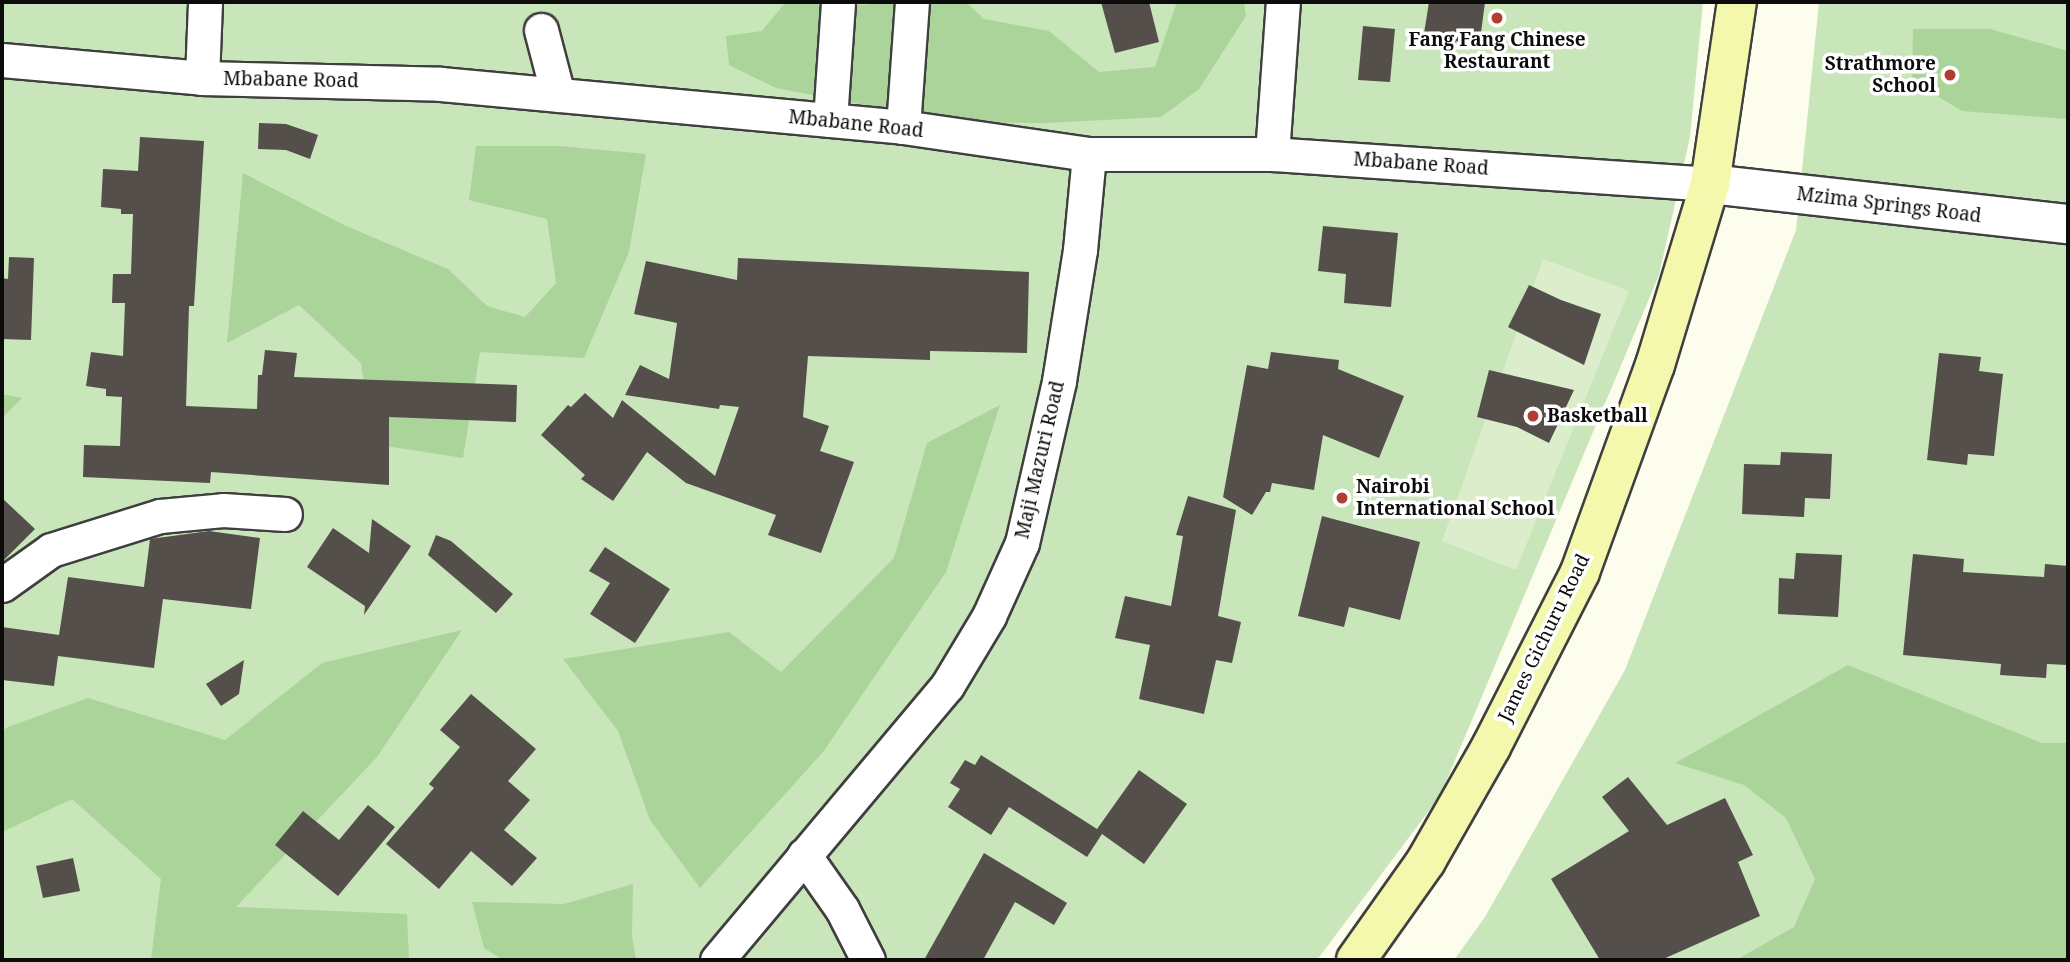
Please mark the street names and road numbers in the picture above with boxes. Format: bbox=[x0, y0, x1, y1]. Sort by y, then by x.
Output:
street label: Mbabane Road bbox=[223, 67, 359, 93]
street label: Mbabane Road bbox=[787, 106, 925, 142]
street label: Mbabane Road bbox=[1353, 148, 1489, 180]
street label: Mzima Springs Road bbox=[1795, 182, 1983, 228]
street label: Maji Mazuri Road bbox=[1011, 379, 1069, 541]
street label: James Gichuru Road bbox=[1493, 550, 1595, 726]

